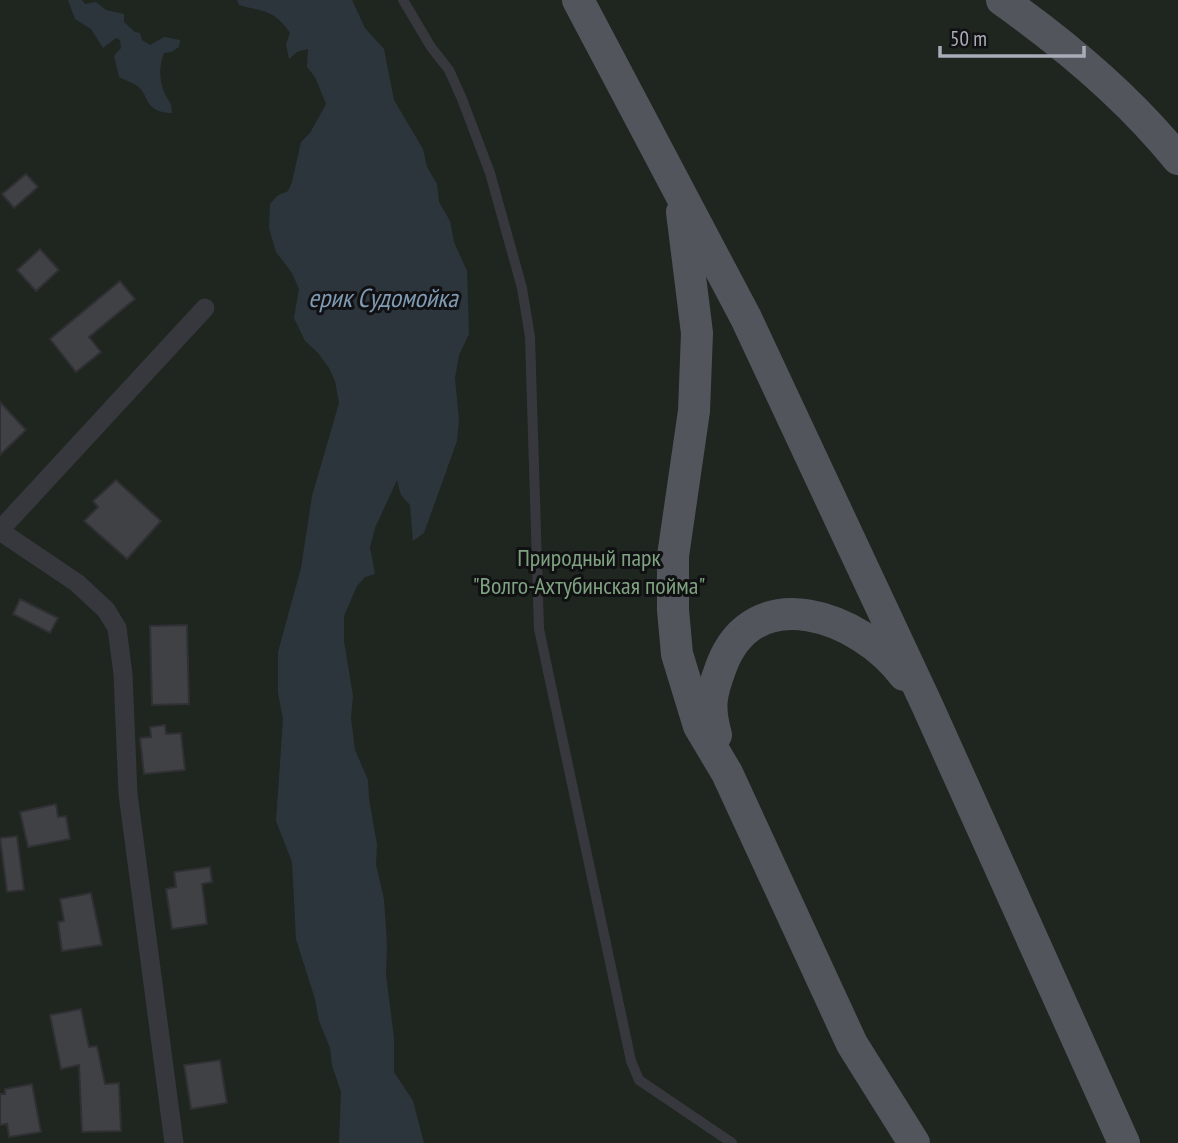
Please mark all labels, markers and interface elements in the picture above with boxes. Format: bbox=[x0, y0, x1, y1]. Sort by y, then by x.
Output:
scale bar bbox=[940, 14, 1084, 58]
text: 50 m bbox=[950, 25, 987, 52]
water label: ерик Судомойка bbox=[308, 281, 459, 314]
park label: Природный парк "Волго-Ахтубинская пойма" bbox=[473, 542, 705, 601]

